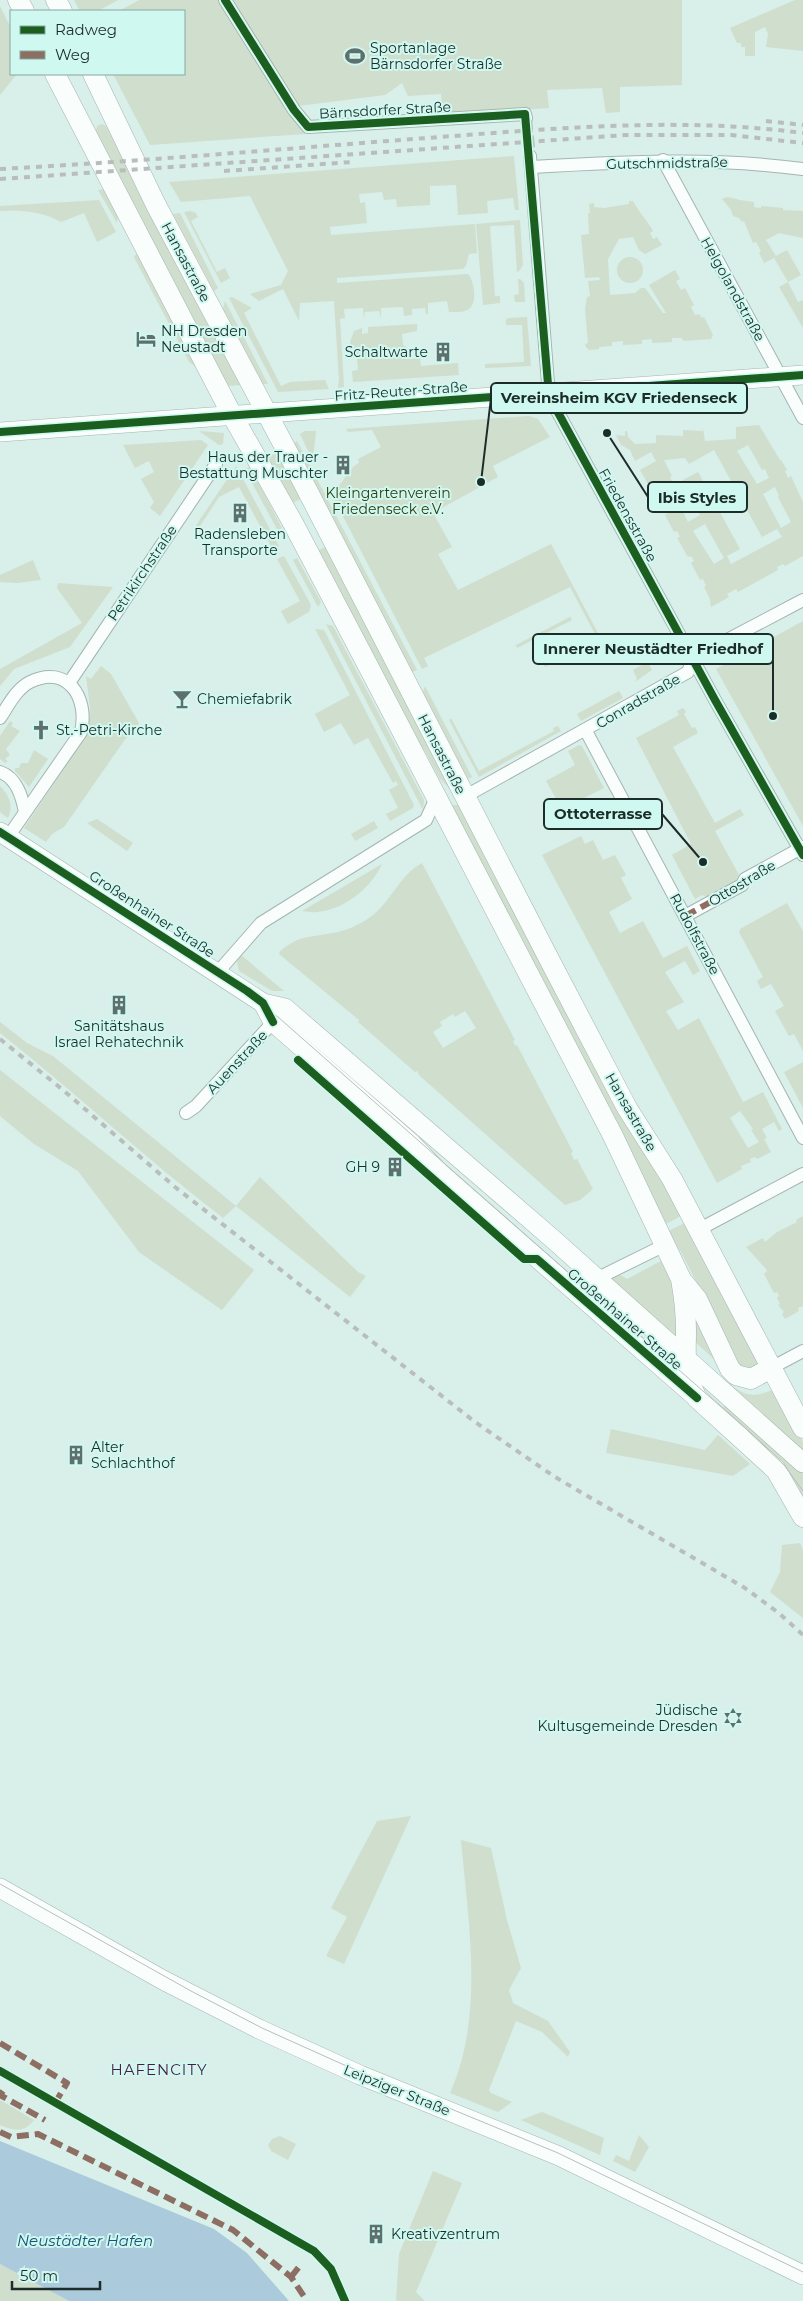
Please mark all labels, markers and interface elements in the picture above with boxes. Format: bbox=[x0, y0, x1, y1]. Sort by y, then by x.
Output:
legend bbox=[10, 10, 185, 75]
text: Radweg bbox=[55, 20, 117, 39]
place label: Sportanlage Bärnsdorfer Straße bbox=[370, 39, 502, 73]
text: Weg bbox=[55, 45, 90, 64]
sports icon: Sportanlage Bärnsdorfer Straße bbox=[344, 45, 366, 67]
street label: Bärnsdorfer Straße bbox=[318, 98, 452, 122]
street label: Gutschmidstraße bbox=[606, 153, 728, 173]
street label: Hansastraße bbox=[157, 219, 215, 305]
street label: Helgolandstraße bbox=[697, 234, 769, 344]
place label: NH Dresden Neustadt bbox=[161, 322, 247, 356]
hotel icon: NH Dresden Neustadt bbox=[135, 328, 157, 350]
building icon: Schaltwarte bbox=[432, 341, 454, 363]
place label: Schaltwarte bbox=[345, 343, 428, 361]
street label: Fritz-Reuter-Straße bbox=[334, 377, 468, 405]
callout: Vereinsheim KGV Friedenseck bbox=[491, 383, 747, 413]
text: Vereinsheim KGV Friedenseck bbox=[500, 388, 737, 407]
place label: Haus der Trauer - Bestattung Muschter bbox=[179, 448, 328, 482]
building icon: Haus der Trauer - Bestattung Muschter bbox=[332, 454, 354, 476]
street label: Friedensstraße bbox=[595, 465, 661, 565]
callout: Ibis Styles bbox=[648, 482, 747, 512]
park label: Kleingartenverein Friedenseck e.V. bbox=[325, 484, 451, 518]
text: Ibis Styles bbox=[658, 488, 736, 507]
building icon: Radensleben Transporte bbox=[229, 502, 251, 524]
street label: Petrikirchstraße bbox=[103, 522, 181, 624]
place label: Radensleben Transporte bbox=[194, 525, 286, 559]
callout: Innerer Neustädter Friedhof bbox=[533, 634, 773, 664]
text: Innerer Neustädter Friedhof bbox=[543, 639, 764, 658]
street label: Conradstraße bbox=[593, 670, 683, 732]
bar icon: Chemiefabrik bbox=[171, 688, 193, 710]
place label: Chemiefabrik bbox=[197, 690, 293, 708]
street label: Hansastraße bbox=[414, 711, 470, 797]
church icon: St.-Petri-Kirche bbox=[30, 719, 52, 741]
place label: St.-Petri-Kirche bbox=[56, 721, 162, 739]
callout: Ottoterrasse bbox=[544, 799, 662, 829]
text: Ottoterrasse bbox=[554, 804, 652, 823]
street label: Ottostraße bbox=[705, 856, 779, 910]
street label: Großenhainer Straße bbox=[86, 867, 218, 961]
street label: Rudolfstraße bbox=[666, 890, 724, 978]
building icon: Sanitätshaus Israel Rehatechnik bbox=[108, 994, 130, 1016]
place label: Sanitätshaus Israel Rehatechnik bbox=[54, 1017, 184, 1051]
street label: Auenstraße bbox=[203, 1026, 271, 1098]
street label: Hansastraße bbox=[601, 1069, 661, 1155]
building icon: GH 9 bbox=[384, 1156, 406, 1178]
place label: GH 9 bbox=[346, 1158, 380, 1176]
street label: Großenhainer Straße bbox=[564, 1264, 686, 1374]
place label: Alter Schlachthof bbox=[91, 1438, 176, 1472]
building icon: Alter Schlachthof bbox=[65, 1444, 87, 1466]
place label: Jüdische Kultusgemeinde Dresden bbox=[537, 1701, 718, 1735]
synagogue icon: Jüdische Kultusgemeinde Dresden bbox=[722, 1707, 744, 1729]
district label: HAFENCITY bbox=[111, 2060, 207, 2079]
street label: Leipziger Straße bbox=[341, 2060, 453, 2120]
building icon: Kreativzentrum bbox=[365, 2223, 387, 2245]
place label: Kreativzentrum bbox=[391, 2225, 500, 2243]
water label: Neustädter Hafen bbox=[17, 2231, 153, 2250]
scale bar bbox=[12, 2258, 100, 2290]
text: 50 m bbox=[20, 2266, 58, 2285]

